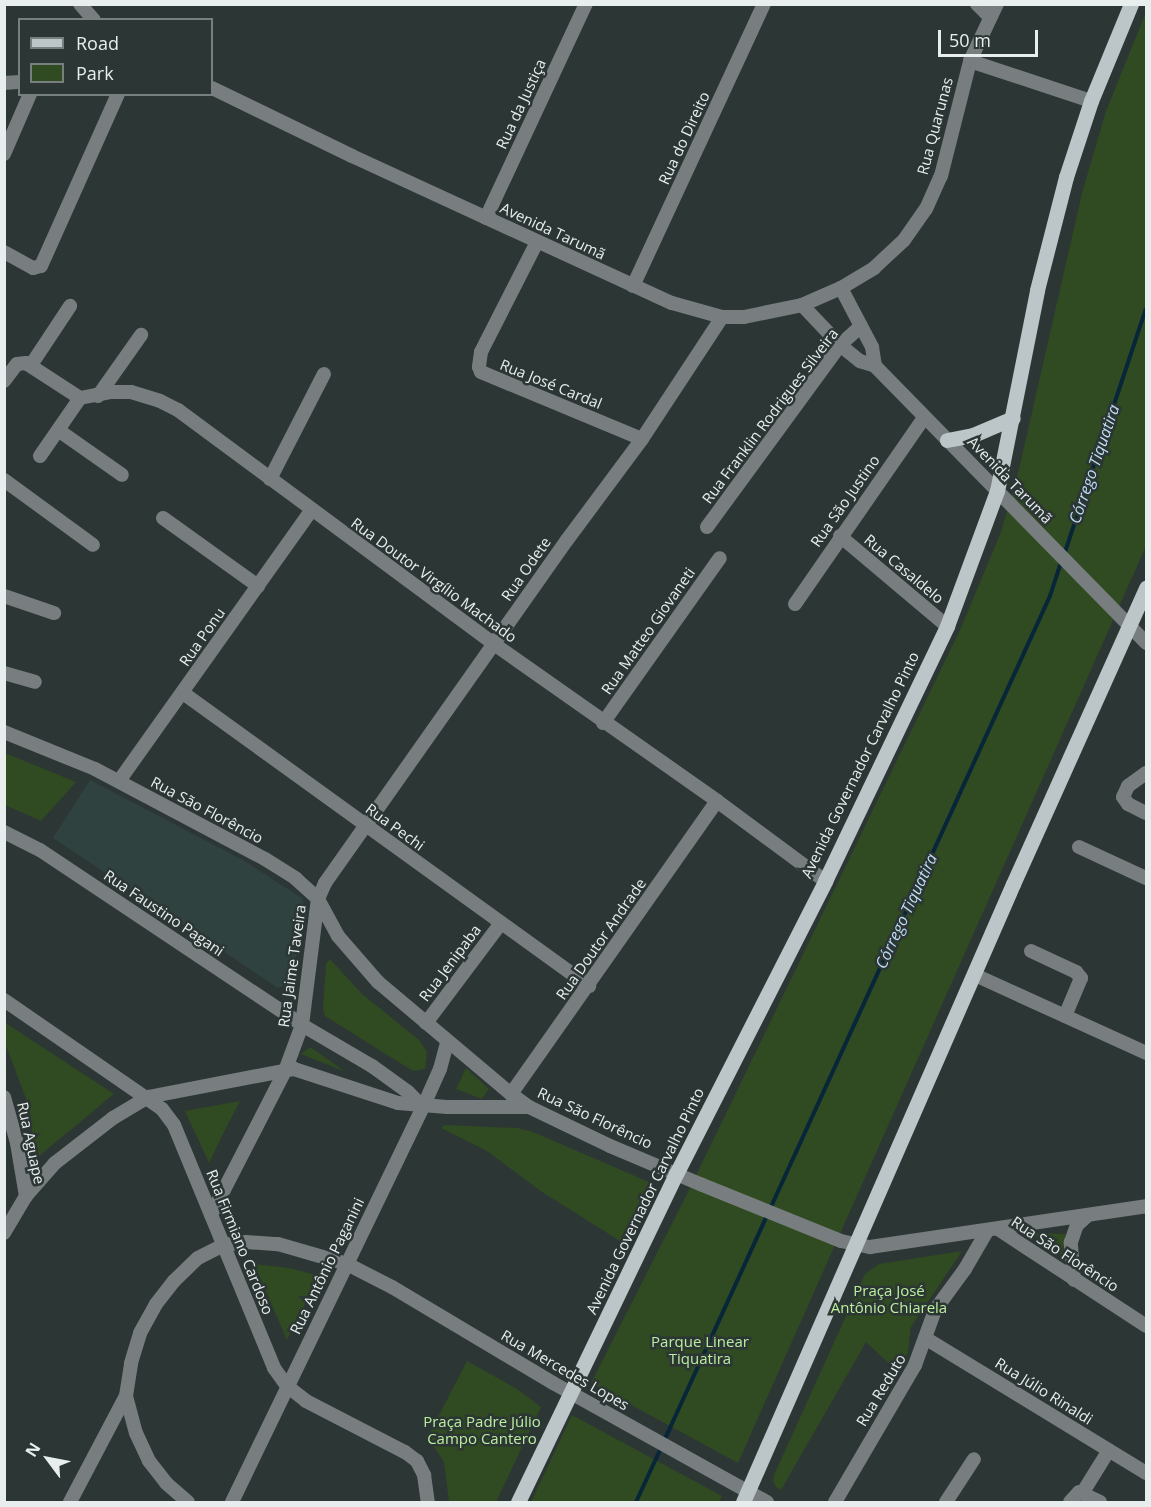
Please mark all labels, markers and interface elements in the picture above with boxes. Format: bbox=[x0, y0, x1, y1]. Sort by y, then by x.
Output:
legend bbox=[18, 18, 213, 96]
scale bar bbox=[941, 18, 1042, 56]
text: 50 m bbox=[949, 28, 991, 52]
text: Road bbox=[76, 31, 119, 55]
street label: Rua da Justiça bbox=[492, 56, 550, 152]
text: Park bbox=[76, 61, 114, 85]
street label: Rua Quarunas bbox=[913, 75, 957, 177]
street label: Rua do Direito bbox=[655, 89, 713, 187]
street label: Avenida Tarumã bbox=[498, 199, 608, 263]
street label: Rua Franklin Rodrigues Silveira bbox=[698, 325, 842, 507]
street label: Rua José Cardal bbox=[497, 355, 605, 413]
water label: Córrego Tiquatira bbox=[1065, 402, 1123, 526]
street label: Avenida Tarumã bbox=[964, 433, 1056, 527]
street label: Rua São Justino bbox=[807, 452, 883, 550]
street label: Rua Doutor Virgílio Machado bbox=[348, 514, 520, 646]
street label: Rua Casaldelo bbox=[861, 531, 947, 607]
street label: Rua Odete bbox=[497, 534, 555, 604]
street label: Rua Matteo Giovaneti bbox=[597, 564, 699, 698]
street label: Rua Ponu bbox=[175, 604, 229, 670]
street label: Avenida Governador Carvalho Pinto bbox=[797, 649, 923, 881]
street label: Rua São Florêncio bbox=[148, 773, 266, 847]
street label: Rua Pechi bbox=[362, 800, 428, 854]
water label: Córrego Tiquatira bbox=[871, 850, 941, 972]
street label: Rua Faustino Pagani bbox=[100, 866, 228, 960]
street label: Rua Doutor Andrade bbox=[552, 875, 650, 1003]
street label: Rua Jaime Taveira bbox=[274, 903, 310, 1029]
street label: Rua Jenipaba bbox=[415, 921, 485, 1005]
street label: Rua São Florêncio bbox=[535, 1084, 655, 1152]
street label: Avenida Governador Carvalho Pinto bbox=[582, 1085, 708, 1317]
street label: Rua Aguape bbox=[14, 1100, 48, 1186]
street label: Rua Firmiano Cardoso bbox=[203, 1167, 277, 1317]
street label: Rua Antônio Paganini bbox=[286, 1195, 368, 1337]
street label: Rua São Florêncio bbox=[1008, 1213, 1122, 1295]
park label: Praça José Antônio Chiarela bbox=[831, 1281, 947, 1316]
street label: Rua Mercedes Lopes bbox=[498, 1326, 632, 1414]
park label: Parque Linear Tiquatira bbox=[651, 1332, 749, 1367]
street label: Rua Reduto bbox=[852, 1351, 910, 1429]
street label: Rua Júlio Rinaldi bbox=[992, 1354, 1096, 1428]
park label: Praça Padre Júlio Campo Cantero bbox=[423, 1412, 541, 1447]
north arrow bbox=[18, 1429, 78, 1489]
text: N bbox=[20, 1438, 46, 1461]

